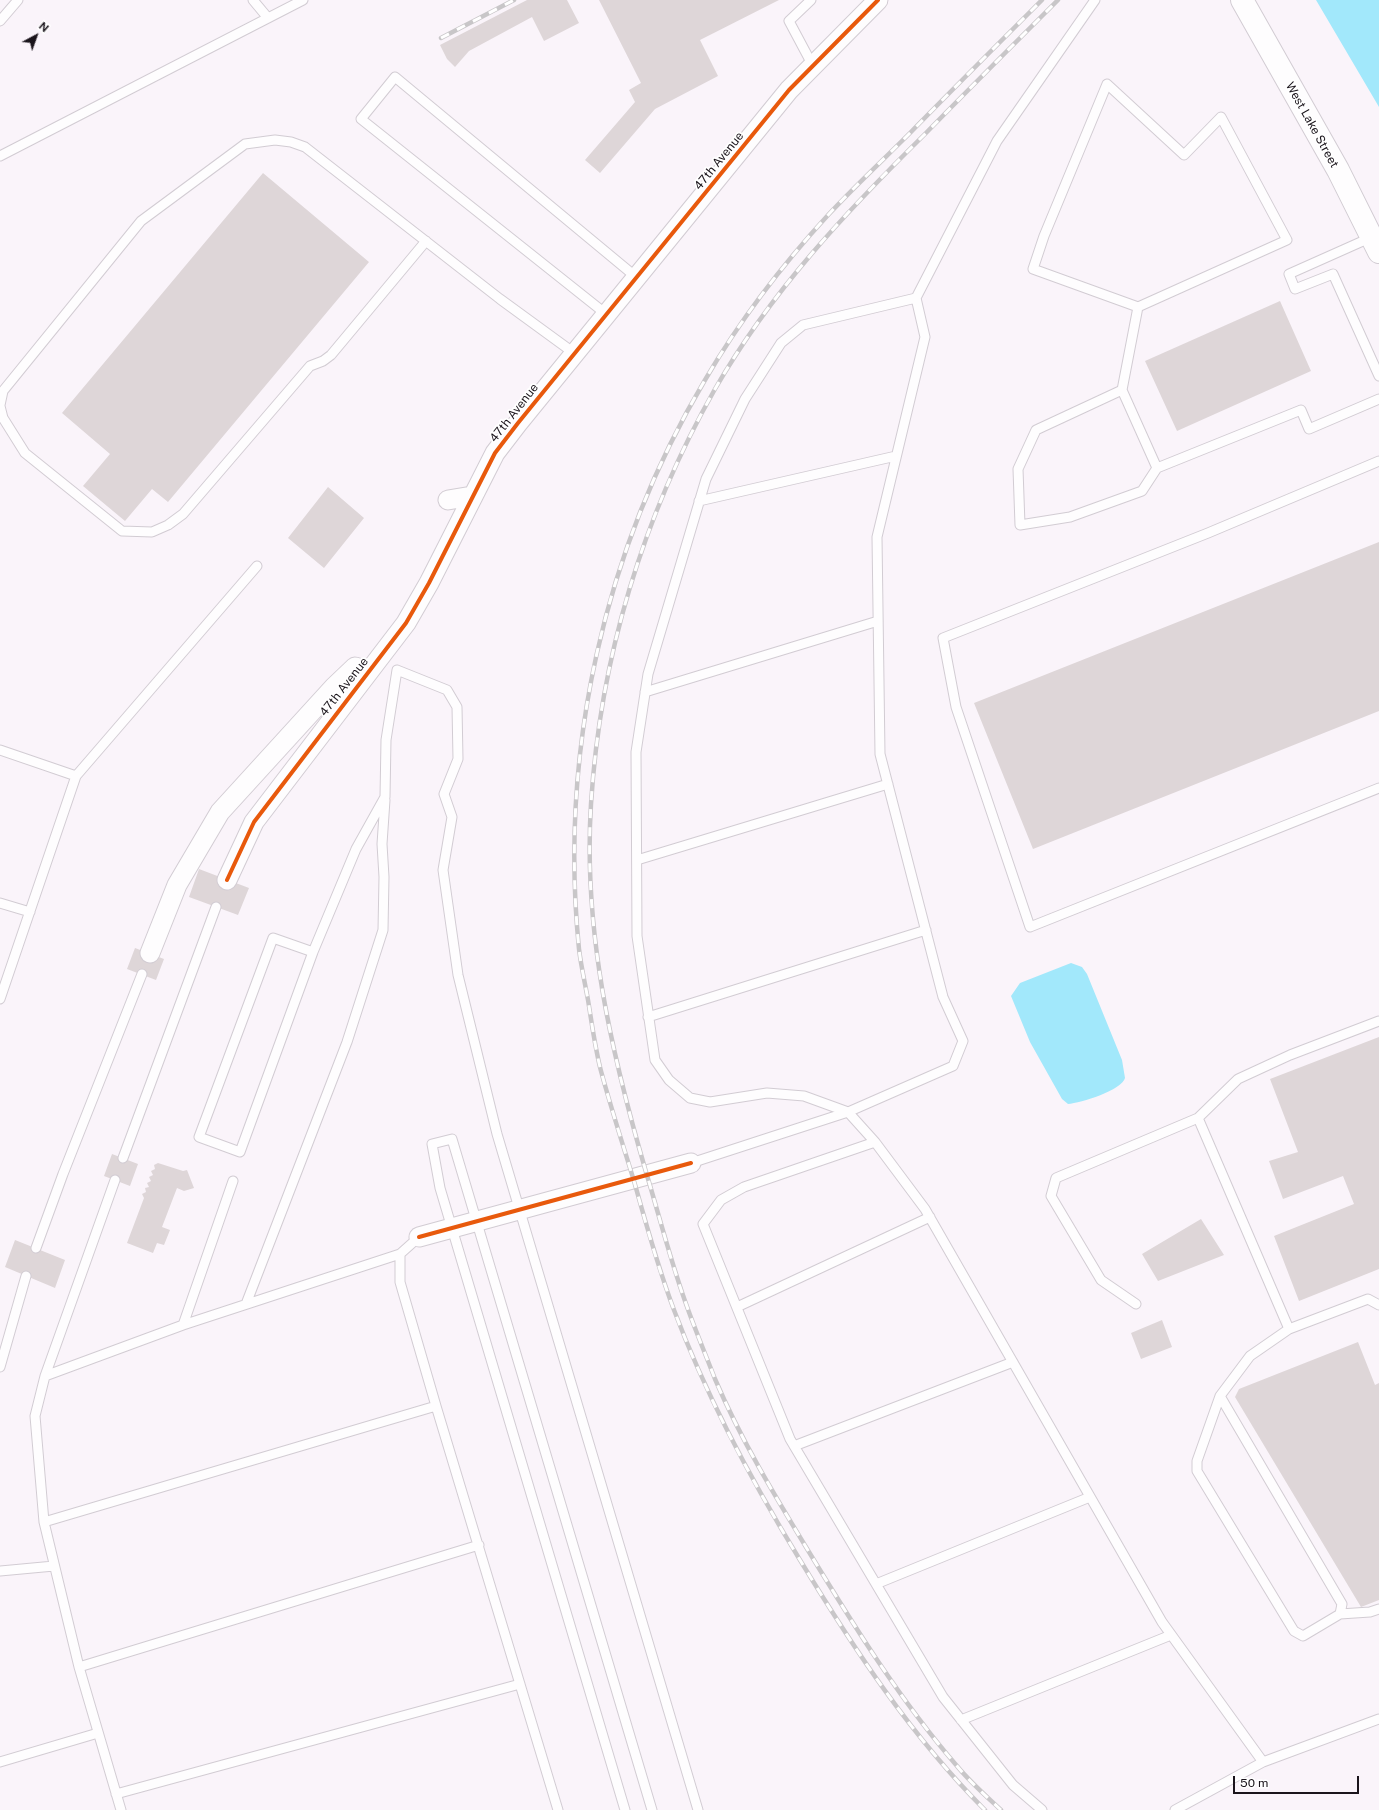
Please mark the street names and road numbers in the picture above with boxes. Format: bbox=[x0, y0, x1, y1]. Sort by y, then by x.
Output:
street label: West Lake Street bbox=[1282, 80, 1342, 170]
street label: 47th Avenue bbox=[691, 129, 747, 193]
street label: 47th Avenue bbox=[487, 381, 541, 445]
street label: 47th Avenue bbox=[317, 655, 371, 719]

